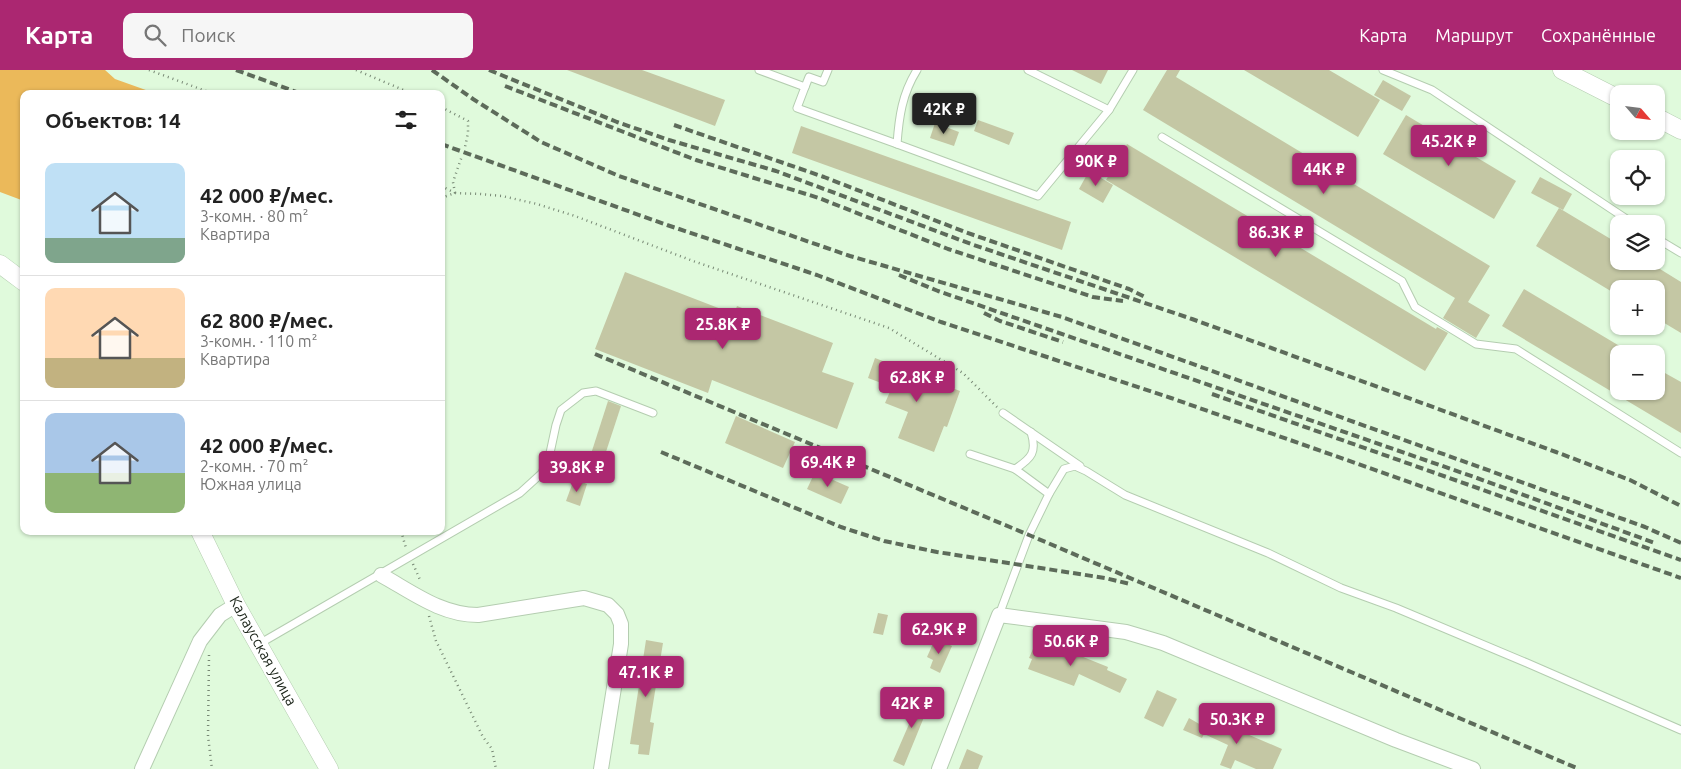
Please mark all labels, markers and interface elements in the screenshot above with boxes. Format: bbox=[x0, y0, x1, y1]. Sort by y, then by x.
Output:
search box bbox=[123, 13, 473, 58]
icon: search bbox=[141, 21, 169, 49]
text: Карта bbox=[25, 22, 93, 49]
text: Поиск bbox=[181, 24, 235, 46]
text: Карта bbox=[1359, 25, 1407, 45]
text: Маршрут bbox=[1435, 25, 1513, 45]
text: Сохранённые bbox=[1541, 25, 1656, 45]
north arrow bbox=[1610, 85, 1665, 140]
map controls bbox=[1610, 85, 1665, 400]
pin: 42K ₽ bbox=[909, 92, 979, 135]
text: 42K ₽ bbox=[923, 100, 965, 118]
icon: filters bbox=[392, 106, 420, 134]
text: Объектов: 14 bbox=[45, 108, 181, 132]
pin: 45.2K ₽ bbox=[1403, 124, 1495, 167]
text: 45.2K ₽ bbox=[1422, 132, 1476, 150]
pin: 90K ₽ bbox=[1061, 144, 1131, 187]
button: locate bbox=[1610, 150, 1665, 205]
text: 90K ₽ bbox=[1075, 152, 1117, 170]
pin: 44K ₽ bbox=[1289, 152, 1359, 195]
text: 44K ₽ bbox=[1303, 160, 1345, 178]
icon: home bbox=[85, 183, 145, 243]
text: 42 000 ₽/мес. bbox=[200, 183, 333, 207]
text: 3-комн. · 80 m² bbox=[200, 207, 308, 225]
button: layers bbox=[1610, 215, 1665, 270]
pin: 86.3K ₽ bbox=[1230, 216, 1322, 258]
text: 86.3K ₽ bbox=[1249, 223, 1303, 241]
text: Квартира bbox=[200, 225, 270, 243]
button: + bbox=[1610, 280, 1665, 335]
icon: home bbox=[85, 308, 145, 368]
text: 62 800 ₽/мес. bbox=[200, 308, 333, 332]
pin: 25.8K ₽ bbox=[677, 308, 769, 350]
text: 25.8K ₽ bbox=[696, 315, 750, 333]
text: 3-комн. · 110 m² bbox=[200, 332, 317, 350]
button: − bbox=[1610, 345, 1665, 400]
text: Квартира bbox=[200, 350, 270, 368]
pin: 62.8K ₽ bbox=[871, 360, 963, 403]
text: 62.8K ₽ bbox=[890, 368, 944, 386]
icon: home bbox=[85, 433, 145, 493]
text: 42 000 ₽/мес. bbox=[200, 433, 333, 457]
pin: 69.4K ₽ bbox=[782, 446, 874, 488]
pin: 39.8K ₽ bbox=[531, 450, 623, 493]
text: 69.4K ₽ bbox=[801, 453, 855, 471]
text: 2-комн. · 70 m² bbox=[200, 457, 308, 475]
text: 39.8K ₽ bbox=[550, 458, 604, 476]
text: Южная улица bbox=[200, 475, 302, 493]
street label: Калаусская улица bbox=[226, 593, 301, 708]
pin: 62.9K ₽ bbox=[893, 612, 985, 655]
text: 62.9K ₽ bbox=[912, 620, 966, 638]
pin: 50.6K ₽ bbox=[1025, 624, 1117, 667]
text: 50.6K ₽ bbox=[1044, 632, 1098, 650]
pin: 47.1K ₽ bbox=[600, 656, 692, 698]
text: 47.1K ₽ bbox=[619, 663, 673, 681]
pin: 42K ₽ bbox=[877, 686, 947, 729]
text: 42K ₽ bbox=[891, 694, 933, 712]
pin: 50.3K ₽ bbox=[1191, 702, 1283, 745]
text: 50.3K ₽ bbox=[1210, 710, 1264, 728]

